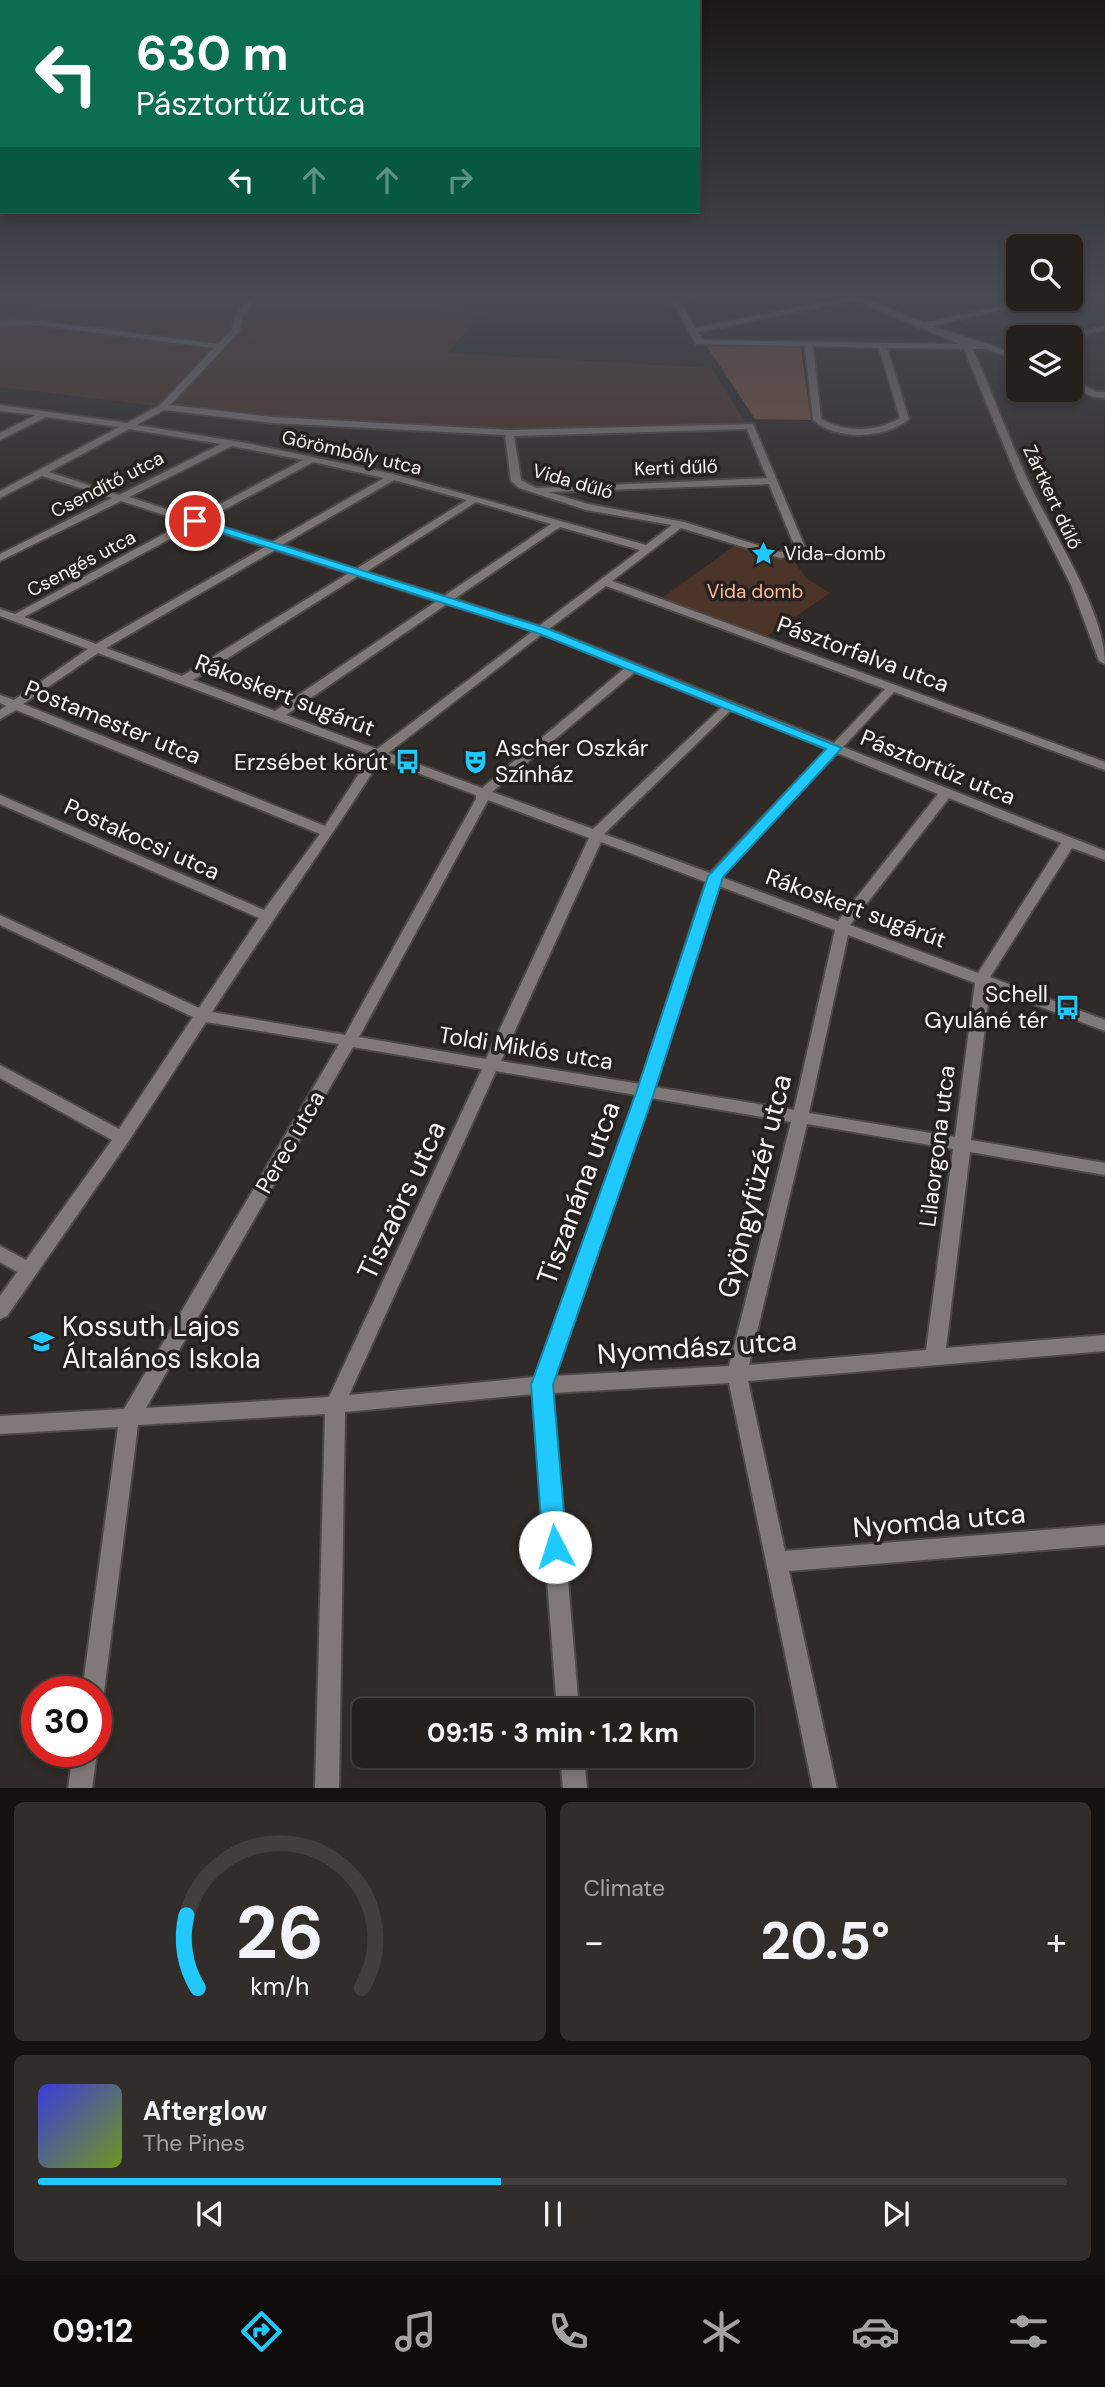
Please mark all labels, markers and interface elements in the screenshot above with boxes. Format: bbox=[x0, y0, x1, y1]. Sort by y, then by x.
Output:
text: 630 m bbox=[136, 21, 289, 85]
icon: left bbox=[21, 28, 112, 119]
text: Pásztortűz utca bbox=[136, 83, 365, 125]
icon: left bbox=[222, 161, 260, 199]
icon: ahead bbox=[295, 161, 333, 199]
icon: ahead bbox=[368, 161, 406, 199]
icon: right bbox=[441, 161, 479, 199]
map controls bbox=[1006, 234, 1083, 402]
button: search bbox=[1006, 234, 1083, 311]
button: layers bbox=[1006, 325, 1083, 402]
street label: Görömböly utca bbox=[279, 424, 424, 481]
street label: Zártkert dűlő bbox=[1017, 441, 1088, 554]
street label: Csendítő utca bbox=[46, 445, 168, 524]
street label: Kerti dűlő bbox=[634, 454, 718, 481]
street label: Vida dűlő bbox=[530, 458, 616, 505]
pin bbox=[165, 491, 225, 551]
icon: arrive bbox=[176, 502, 214, 540]
street label: Csengés utca bbox=[22, 524, 140, 603]
place icon: Vida-domb bbox=[750, 539, 778, 567]
place label: Vida-domb bbox=[784, 541, 886, 566]
park label: Vida domb bbox=[707, 579, 803, 604]
street label: Pásztorfalva utca bbox=[773, 609, 953, 699]
street label: Rákoskert sugárút bbox=[191, 647, 379, 743]
street label: Postamester utca bbox=[21, 673, 205, 771]
street label: Pásztortűz utca bbox=[856, 722, 1020, 812]
place label: Ascher Oszkár Színház bbox=[495, 733, 648, 789]
place label: Erzsébet körút bbox=[234, 747, 388, 777]
theatre icon: Ascher Oszkár Színház bbox=[461, 747, 489, 775]
bus stop icon: Erzsébet körút bbox=[394, 748, 422, 776]
street label: Postakocsi utca bbox=[60, 791, 224, 887]
street label: Rákoskert sugárút bbox=[762, 861, 950, 955]
place label: Schell Gyuláné tér bbox=[924, 979, 1048, 1035]
bus stop icon: Schell Gyuláné tér bbox=[1054, 993, 1082, 1021]
street label: Toldi Miklós utca bbox=[437, 1019, 615, 1077]
street label: Lilaorgona utca bbox=[912, 1064, 962, 1228]
street label: Gyöngyfüzér utca bbox=[709, 1070, 800, 1302]
street label: Perec utca bbox=[249, 1085, 331, 1199]
street label: Tiszanána utca bbox=[528, 1096, 629, 1290]
street label: Tiszaörs utca bbox=[349, 1115, 454, 1285]
place label: Kossuth Lajos Általános Iskola bbox=[62, 1308, 261, 1377]
street label: Nyomdász utca bbox=[596, 1322, 798, 1373]
school or university icon: Kossuth Lajos Általános Iskola bbox=[28, 1328, 56, 1356]
street label: Nyomda utca bbox=[851, 1495, 1027, 1546]
position arrow bbox=[518, 1510, 592, 1584]
speed limit sign: 30 bbox=[21, 1676, 112, 1767]
text: 09:15 · 3 min · 1.2 km bbox=[427, 1716, 679, 1750]
text: Climate bbox=[584, 1873, 665, 1903]
text: 26 bbox=[236, 1886, 324, 1981]
text: 20.5° bbox=[761, 1907, 890, 1975]
text: − bbox=[584, 1917, 604, 1967]
text: + bbox=[1046, 1917, 1067, 1967]
text: km/h bbox=[250, 1969, 309, 2002]
text: Afterglow bbox=[143, 2094, 267, 2128]
text: The Pines bbox=[143, 2128, 245, 2158]
icon: previous bbox=[191, 2195, 229, 2233]
icon: pause bbox=[534, 2195, 572, 2233]
icon: next bbox=[877, 2195, 915, 2233]
icon: directions bbox=[237, 2307, 286, 2356]
icon: music bbox=[391, 2307, 440, 2356]
icon: phone bbox=[544, 2307, 593, 2356]
icon: climate bbox=[697, 2307, 746, 2356]
icon: car bbox=[851, 2307, 900, 2356]
icon: filters bbox=[1004, 2307, 1053, 2356]
text: 09:12 bbox=[52, 2310, 133, 2352]

